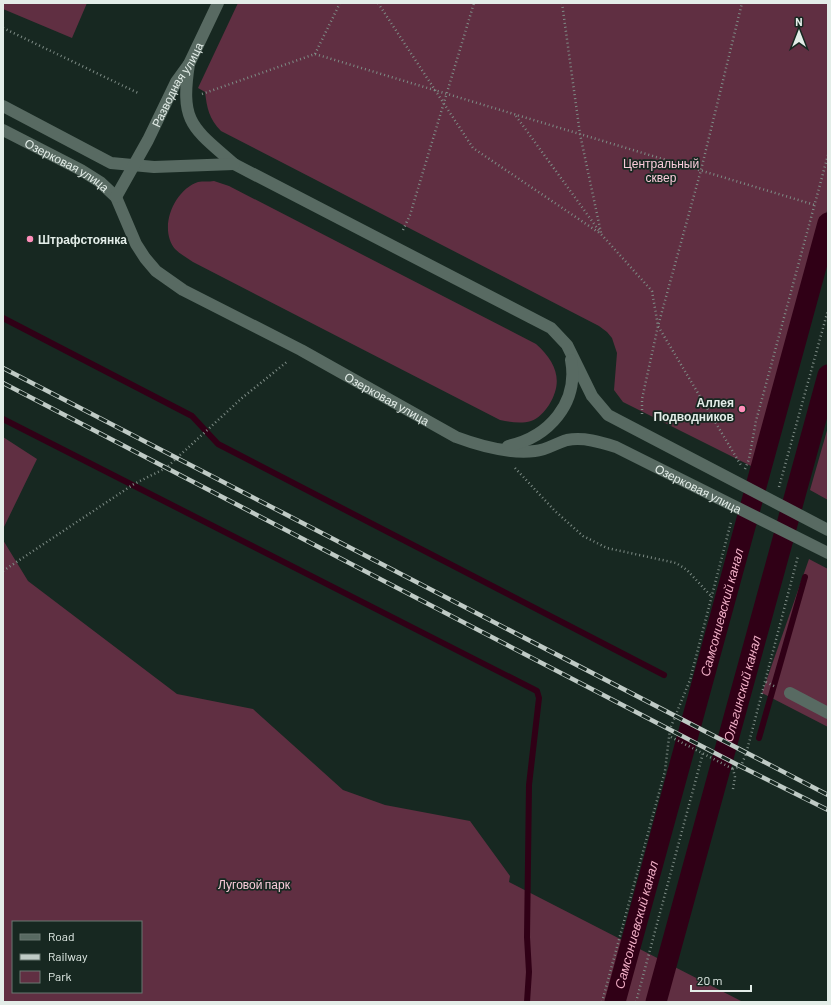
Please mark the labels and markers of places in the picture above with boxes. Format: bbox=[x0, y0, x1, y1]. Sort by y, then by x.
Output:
place label: Штрафстоянка bbox=[38, 232, 127, 247]
marker: Штрафстоянка bbox=[25, 234, 35, 244]
place label: Аллея Подводников bbox=[653, 395, 734, 424]
marker: Аллея Подводников bbox=[737, 404, 747, 414]

